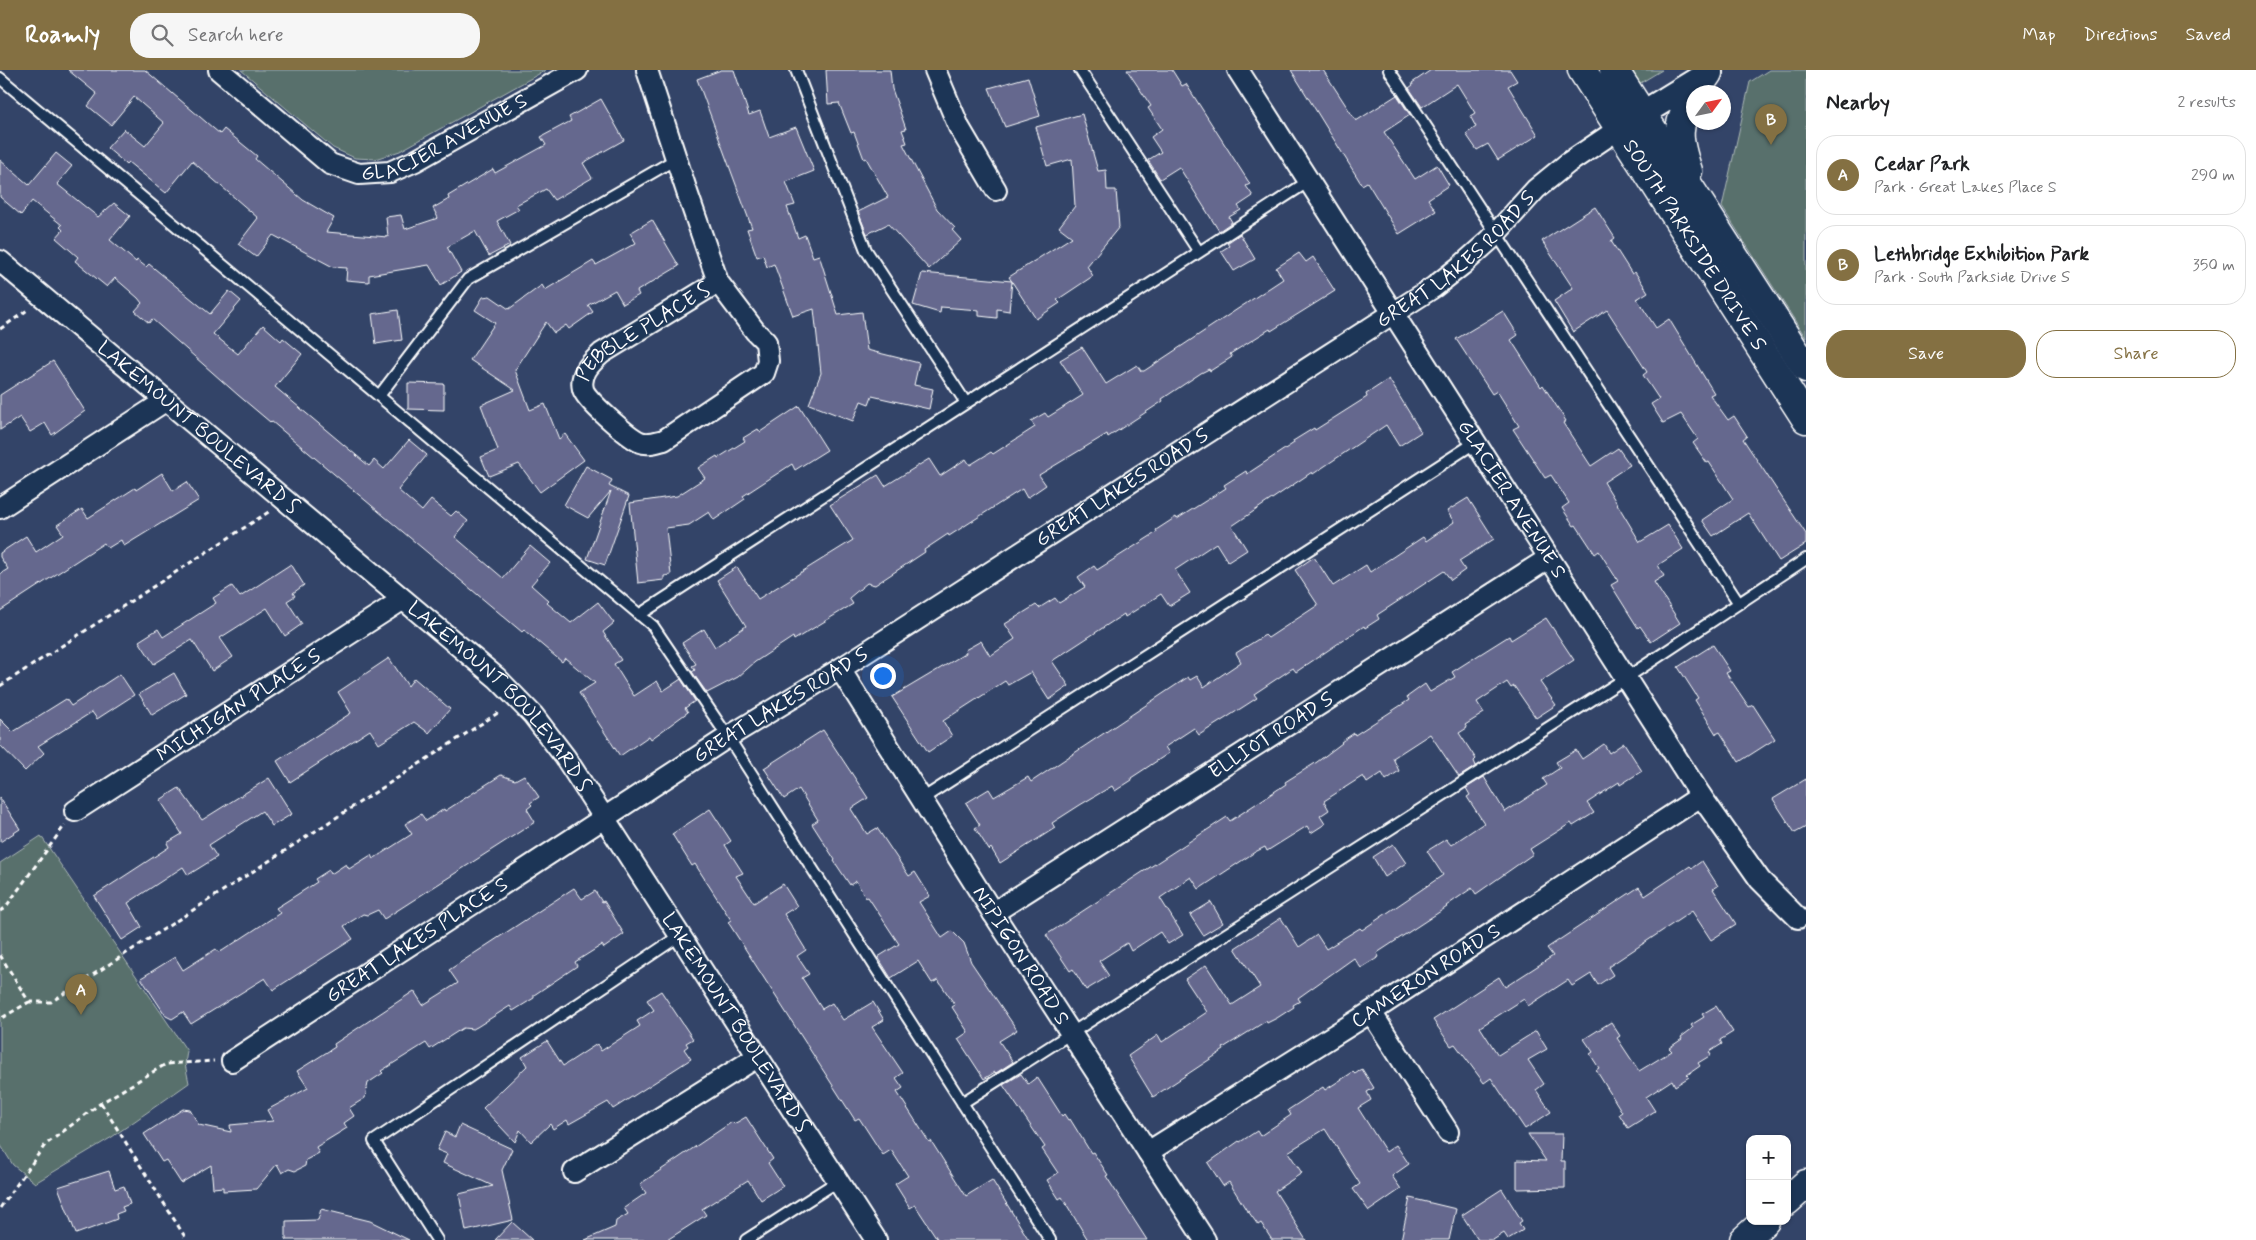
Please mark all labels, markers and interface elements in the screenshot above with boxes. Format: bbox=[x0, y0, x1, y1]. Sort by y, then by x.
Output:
search box bbox=[130, 13, 480, 58]
text: Roamly bbox=[25, 20, 100, 51]
icon: search bbox=[148, 21, 176, 49]
text: Search here bbox=[188, 23, 284, 48]
text: Map bbox=[2023, 23, 2056, 47]
text: Directions bbox=[2084, 23, 2158, 47]
text: Saved bbox=[2186, 23, 2231, 47]
north arrow bbox=[1686, 85, 1731, 130]
street label: GLACIER AVENUE S bbox=[360, 87, 532, 187]
text: Nearby bbox=[1826, 89, 1890, 117]
text: 2 results bbox=[2178, 92, 2236, 113]
pin: B bbox=[1755, 104, 1787, 145]
street label: SOUTH PARKSIDE DRIVE S bbox=[1617, 134, 1772, 356]
text: Cedar Park bbox=[1874, 152, 1970, 177]
text: A bbox=[1838, 165, 1848, 186]
text: 290 m bbox=[2191, 165, 2235, 186]
text: Park · Great Lakes Place S bbox=[1874, 177, 2057, 198]
street label: GREAT LAKES ROAD S bbox=[1371, 185, 1541, 334]
text: Lethbridge Exhibition Park bbox=[1874, 242, 2089, 267]
text: B bbox=[1838, 255, 1848, 276]
text: 350 m bbox=[2193, 255, 2235, 276]
text: Park · South Parkside Drive S bbox=[1874, 267, 2070, 288]
street label: PEBBLE PLACE S bbox=[569, 276, 715, 385]
button: Save bbox=[1826, 330, 2026, 378]
button: Share bbox=[2036, 330, 2236, 378]
street label: LAKEMOUNT BOULEVARD S bbox=[92, 335, 305, 520]
street label: GLACIER AVENUE S bbox=[1451, 415, 1572, 584]
street label: GREAT LAKES ROAD S bbox=[1030, 422, 1214, 553]
street label: LAKEMOUNT BOULEVARD S bbox=[402, 595, 597, 797]
street label: GREAT LAKES ROAD S bbox=[688, 641, 873, 770]
street label: MICHIGAN PLACE S bbox=[151, 642, 326, 768]
your location bbox=[870, 663, 896, 689]
street label: ELLIOT ROAD S bbox=[1203, 685, 1339, 785]
street label: GREAT LAKES PLACE S bbox=[321, 871, 513, 1010]
street label: NIPIGON ROAD S bbox=[966, 881, 1076, 1030]
street label: LAKEMOUNT BOULEVARD S bbox=[655, 907, 817, 1138]
street label: CAMERON ROAD S bbox=[1346, 917, 1506, 1035]
pin: A bbox=[65, 974, 97, 1015]
map controls bbox=[1746, 1135, 1791, 1225]
button: + bbox=[1746, 1135, 1791, 1180]
button: − bbox=[1746, 1180, 1791, 1225]

